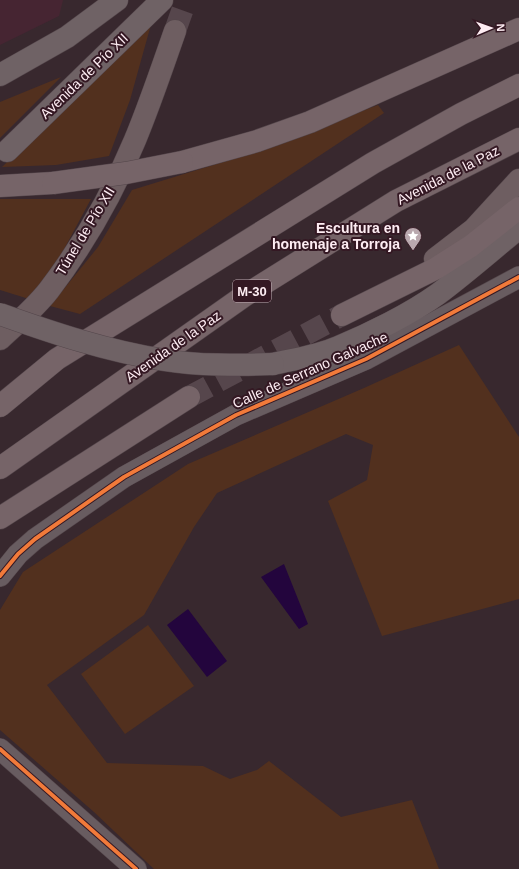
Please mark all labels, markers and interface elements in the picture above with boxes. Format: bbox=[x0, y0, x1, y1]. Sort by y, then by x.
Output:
north arrow bbox=[471, 8, 511, 48]
text: N bbox=[495, 23, 507, 32]
street label: Avenida de Pío XII bbox=[37, 30, 131, 122]
street label: Avenida de la Paz bbox=[394, 142, 502, 208]
street label: Túnel de Pío XII bbox=[52, 184, 118, 278]
place label: Escultura en homenaje a Torroja bbox=[272, 220, 400, 252]
place icon: Escultura en homenaje a Torroja bbox=[403, 226, 423, 251]
road number: M-30 bbox=[233, 280, 271, 302]
street label: Avenida de la Paz bbox=[122, 307, 224, 385]
street label: Calle de Serrano Galvache bbox=[230, 328, 390, 411]

